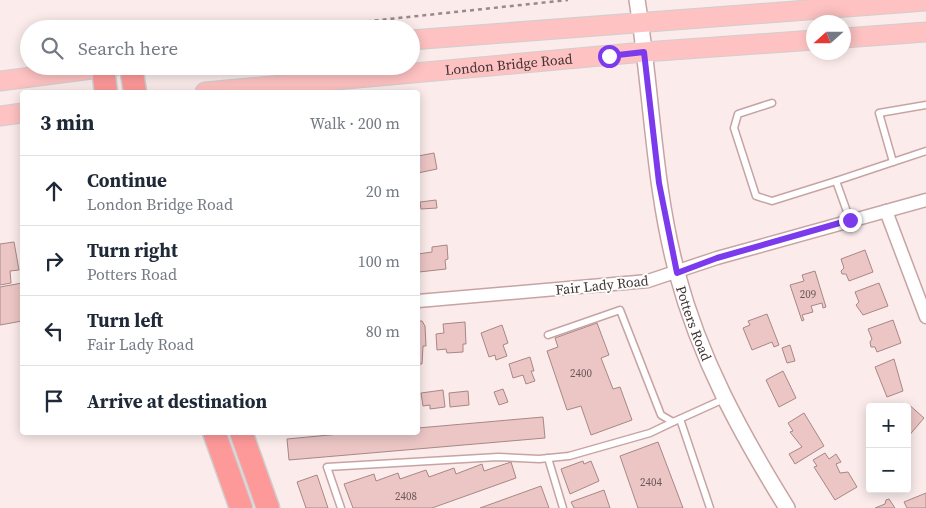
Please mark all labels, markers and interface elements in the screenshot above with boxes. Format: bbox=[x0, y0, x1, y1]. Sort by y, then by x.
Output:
north arrow bbox=[806, 15, 851, 60]
search box bbox=[20, 20, 420, 75]
icon: search bbox=[38, 34, 66, 62]
text: Search here bbox=[78, 35, 178, 61]
route start bbox=[598, 45, 621, 68]
street label: London Bridge Road bbox=[444, 49, 573, 80]
text: 3 min bbox=[40, 108, 95, 137]
text: Walk · 200 m bbox=[310, 112, 400, 134]
text: Continue bbox=[87, 167, 167, 193]
icon: ahead bbox=[40, 177, 68, 205]
text: 20 m bbox=[366, 180, 400, 202]
text: London Bridge Road bbox=[87, 193, 233, 215]
route end bbox=[839, 209, 862, 232]
text: Turn right bbox=[87, 237, 178, 263]
icon: right bbox=[40, 247, 68, 275]
text: 100 m bbox=[358, 250, 400, 272]
text: Potters Road bbox=[87, 263, 177, 285]
street label: Fair Lady Road bbox=[554, 270, 650, 300]
street label: Potters Road bbox=[671, 283, 717, 364]
house number: 209 bbox=[800, 287, 816, 302]
text: Turn left bbox=[87, 307, 163, 333]
icon: left bbox=[40, 317, 68, 345]
text: 80 m bbox=[366, 320, 400, 342]
text: Fair Lady Road bbox=[87, 333, 194, 355]
house number: 2400 bbox=[570, 366, 592, 381]
icon: arrive bbox=[40, 387, 68, 415]
text: Arrive at destination bbox=[87, 388, 267, 414]
map controls bbox=[866, 403, 911, 493]
button: + bbox=[866, 403, 911, 448]
button: − bbox=[866, 448, 911, 493]
house number: 2404 bbox=[640, 475, 662, 490]
house number: 2408 bbox=[395, 489, 417, 504]

